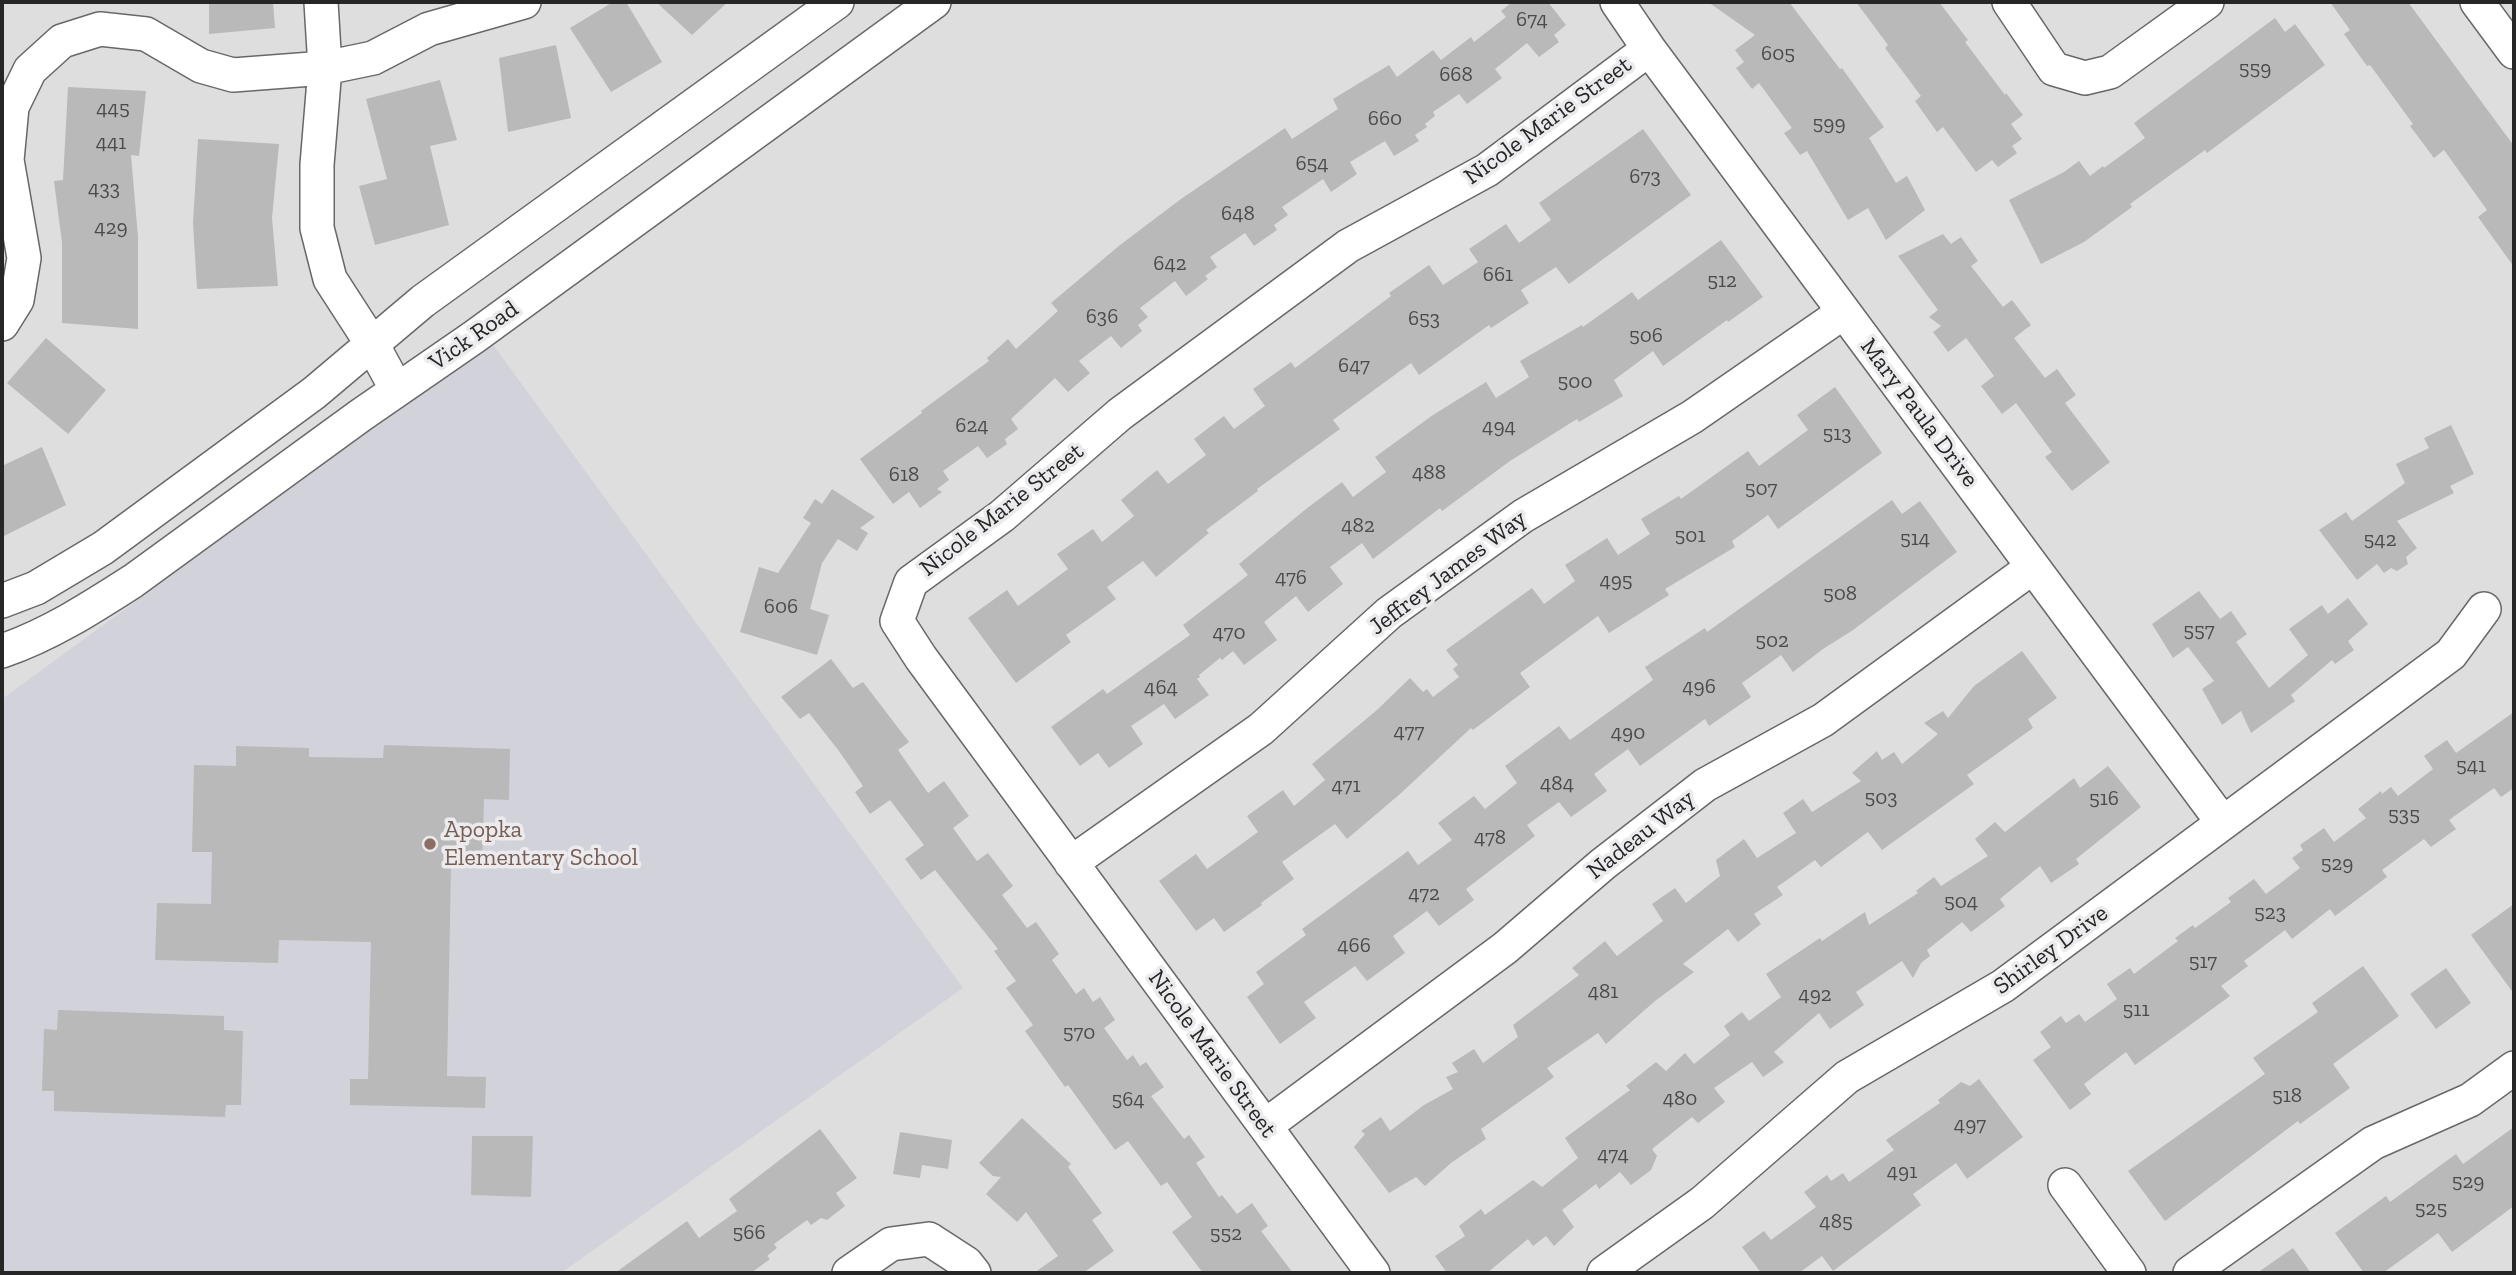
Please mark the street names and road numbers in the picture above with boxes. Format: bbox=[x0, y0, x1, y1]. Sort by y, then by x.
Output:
street label: Nicole Marie Street bbox=[1459, 51, 1637, 191]
street label: Vick Road bbox=[424, 295, 524, 377]
street label: Mary Paula Drive bbox=[1854, 333, 1984, 493]
street label: Nicole Marie Street bbox=[914, 437, 1090, 583]
street label: Jeffrey James Way bbox=[1364, 504, 1532, 642]
street label: Nadeau Way bbox=[1582, 784, 1700, 886]
street label: Shirley Drive bbox=[1988, 899, 2114, 1001]
street label: Nicole Marie Street bbox=[1142, 965, 1282, 1143]

